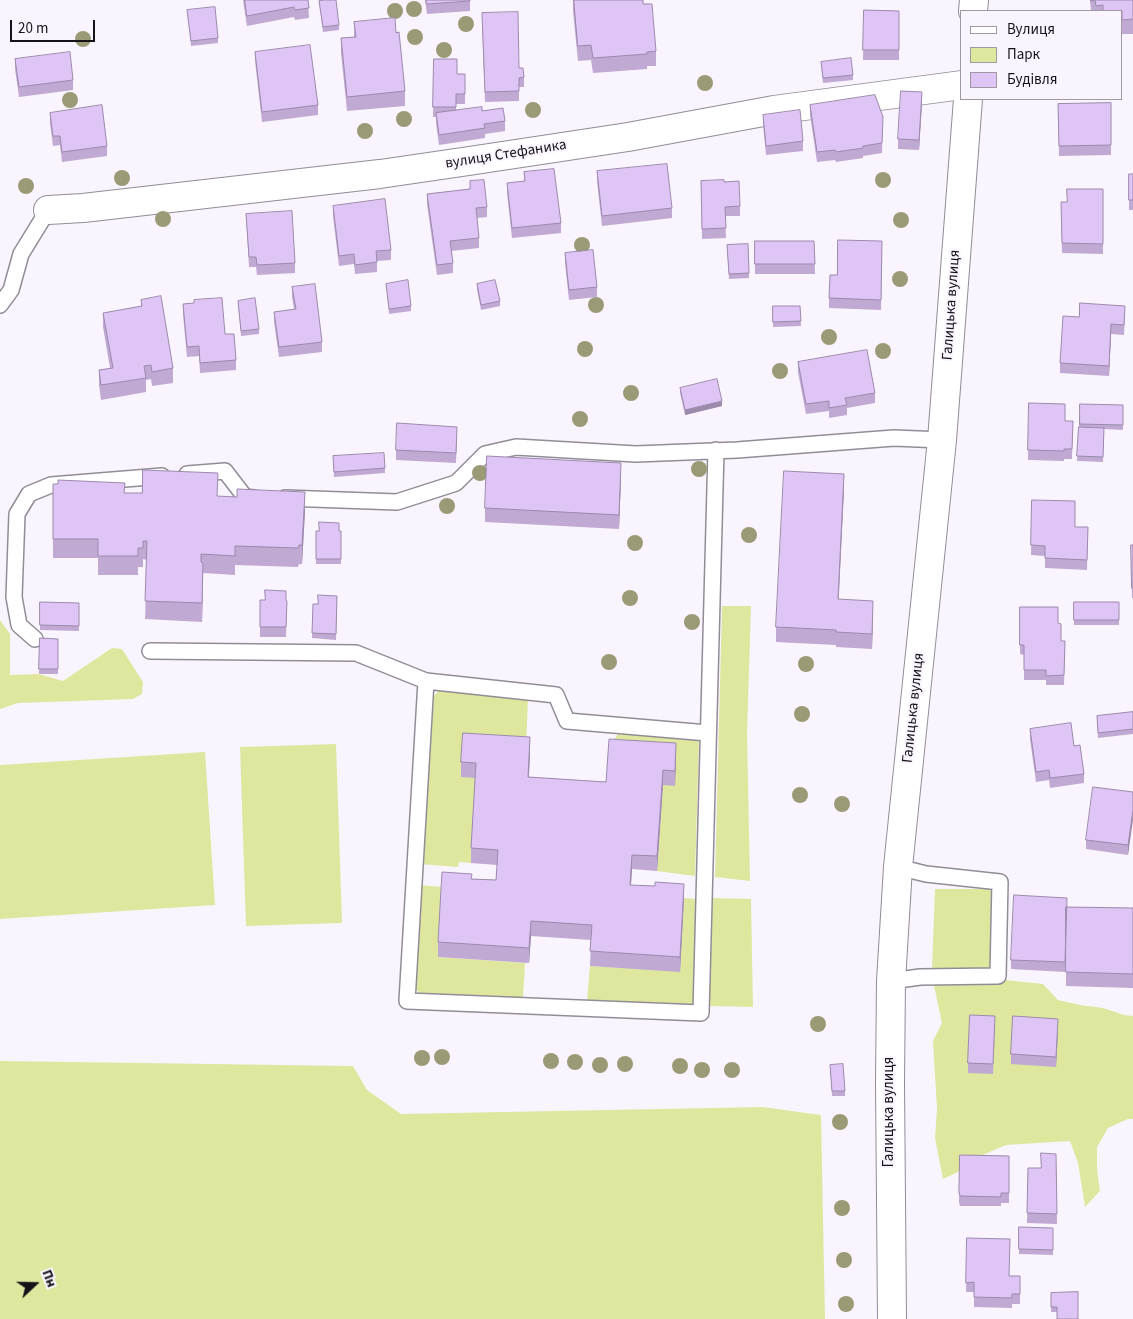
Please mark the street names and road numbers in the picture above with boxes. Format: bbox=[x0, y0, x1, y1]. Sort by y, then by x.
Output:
street label: вулиця Стефаника bbox=[444, 137, 568, 173]
street label: Галицька вулиця bbox=[939, 249, 965, 361]
street label: Галицька вулиця bbox=[899, 652, 929, 764]
street label: Галицька вулиця bbox=[881, 1057, 899, 1167]

